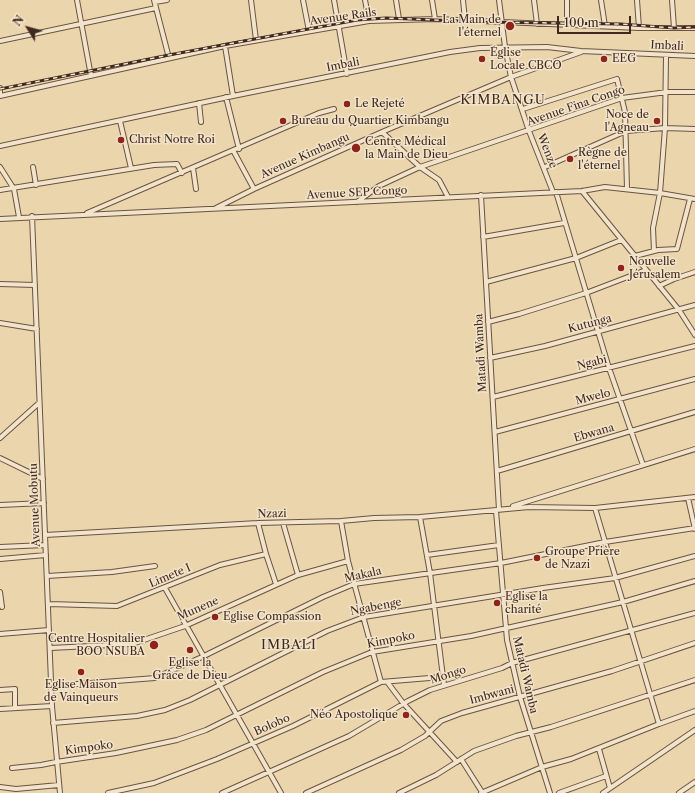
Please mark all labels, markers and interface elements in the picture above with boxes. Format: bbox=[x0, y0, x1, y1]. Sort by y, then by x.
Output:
street label: Avenue Rails bbox=[309, 6, 377, 28]
north arrow bbox=[8, 8, 48, 48]
scale bar bbox=[559, 8, 633, 34]
text: N bbox=[10, 13, 27, 29]
place label: La Main de l'éternel bbox=[442, 13, 501, 39]
text: 100 m bbox=[564, 15, 599, 30]
marker: La Main de l'éternel bbox=[504, 20, 516, 32]
street label: Imbali bbox=[650, 39, 684, 53]
place label: Église Locale CBCO bbox=[490, 46, 562, 72]
place label: EEG bbox=[612, 52, 636, 66]
marker: Église Locale CBCO bbox=[477, 54, 487, 64]
marker: EEG bbox=[599, 54, 609, 64]
street label: Imbali bbox=[325, 55, 361, 75]
street label: Avenue Fina Congo bbox=[525, 83, 627, 129]
district label: KIMBANGU bbox=[460, 92, 546, 108]
place label: Le Rejeté bbox=[355, 97, 405, 111]
marker: Le Rejeté bbox=[342, 99, 352, 109]
place label: Noce de l'Agneau bbox=[604, 108, 649, 134]
place label: Bureau du Quartier Kimbangu bbox=[291, 114, 449, 128]
marker: Bureau du Quartier Kimbangu bbox=[278, 116, 288, 126]
marker: Noce de l'Agneau bbox=[652, 116, 662, 126]
street label: Avenue Kimbangu bbox=[258, 130, 352, 182]
street label: Wenze bbox=[534, 132, 560, 170]
place label: Christ Notre Roi bbox=[129, 133, 215, 147]
marker: Christ Notre Roi bbox=[116, 135, 126, 145]
place label: Centre Médical la Main de Dieu bbox=[365, 135, 448, 161]
marker: Centre Médical la Main de Dieu bbox=[350, 142, 362, 154]
place label: Règne de l'éternel bbox=[578, 146, 627, 172]
marker: Règne de l'éternel bbox=[565, 154, 575, 164]
street label: Avenue SEP Congo bbox=[306, 184, 408, 202]
place label: Nouvelle Jérusalem bbox=[629, 255, 681, 281]
marker: Nouvelle Jérusalem bbox=[616, 263, 626, 273]
street label: Kutunga bbox=[567, 312, 613, 336]
street label: Matadi Wamba bbox=[472, 313, 490, 393]
street label: Ngabi bbox=[576, 353, 608, 373]
street label: Mwelo bbox=[574, 386, 612, 408]
street label: Ebwana bbox=[572, 421, 616, 445]
street label: Avenue Mobutu bbox=[27, 463, 43, 547]
street label: Nzazi bbox=[257, 507, 287, 521]
place label: Groupe Prière de Nzazi bbox=[545, 545, 620, 571]
marker: Groupe Prière de Nzazi bbox=[532, 553, 542, 563]
street label: Limete I bbox=[147, 561, 193, 591]
street label: Makala bbox=[343, 564, 383, 586]
place label: Eglise la charité bbox=[505, 590, 548, 616]
street label: Munene bbox=[175, 594, 221, 624]
street label: Ngabenge bbox=[349, 596, 403, 618]
marker: Eglise la charité bbox=[492, 598, 502, 608]
place label: Eglise Compassion bbox=[223, 610, 321, 624]
marker: Eglise Compassion bbox=[210, 612, 220, 622]
street label: Kimpoko bbox=[366, 629, 416, 651]
place label: Centre Hospitalier BOO NSUBA bbox=[48, 632, 145, 658]
street label: Matadi Wamba bbox=[510, 635, 540, 715]
district label: IMBALI bbox=[261, 637, 317, 653]
marker: Centre Hospitalier BOO NSUBA bbox=[148, 639, 160, 651]
marker: Eglise la Grâce de Dieu bbox=[185, 645, 195, 655]
place label: Eglise la Grâce de Dieu bbox=[152, 656, 228, 682]
street label: Mongo bbox=[428, 663, 468, 687]
marker: Eglise Maison de Vainqueurs bbox=[76, 667, 86, 677]
place label: Eglise Maison de Vainqueurs bbox=[44, 678, 118, 704]
street label: Imbwani bbox=[468, 683, 516, 707]
place label: Néo Apostolique bbox=[310, 708, 398, 722]
marker: Néo Apostolique bbox=[401, 710, 411, 720]
street label: Bolobo bbox=[252, 711, 292, 739]
street label: Kimpoko bbox=[64, 738, 114, 758]

